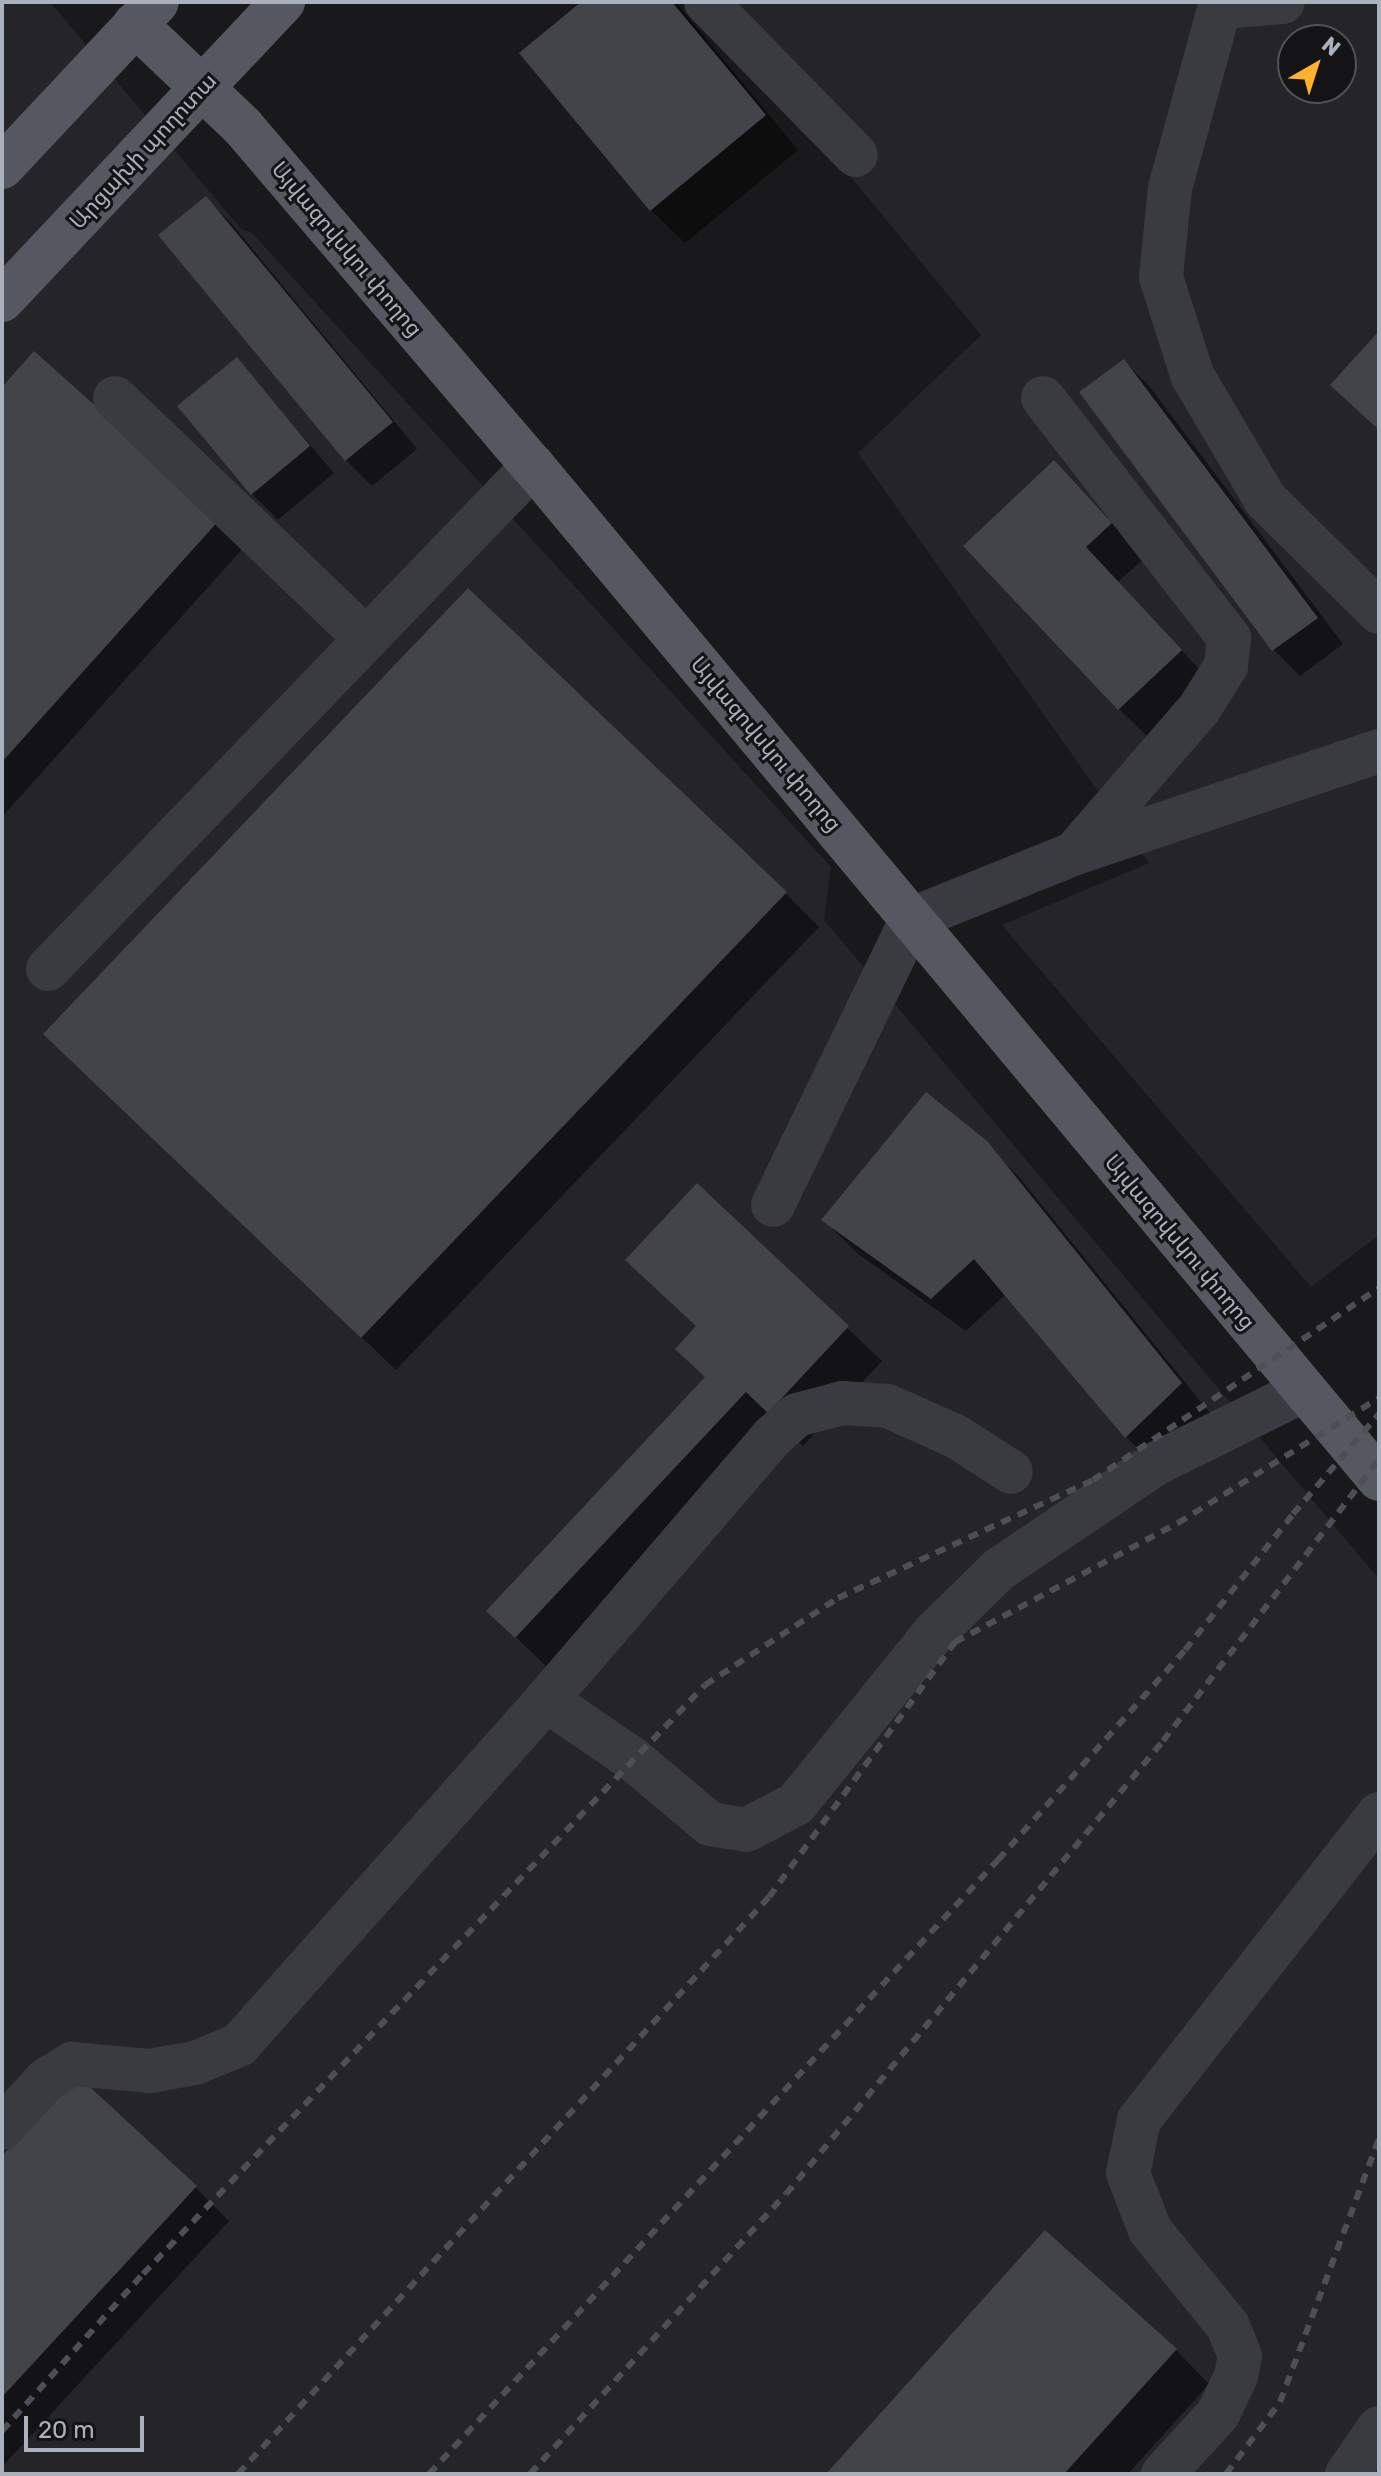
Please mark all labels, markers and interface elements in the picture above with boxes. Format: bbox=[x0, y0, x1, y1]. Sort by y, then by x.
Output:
north arrow bbox=[1277, 24, 1357, 104]
text: N bbox=[1317, 31, 1346, 62]
street label: Արցախի պողոտա bbox=[64, 68, 222, 234]
street label: Այվազովսկու փողոց bbox=[266, 156, 428, 342]
street label: Այվազովսկու փողոց bbox=[685, 651, 847, 837]
street label: Այվազովսկու փողոց bbox=[1099, 1149, 1261, 1335]
scale bar bbox=[28, 2400, 148, 2450]
text: 20 m bbox=[38, 2416, 95, 2444]

